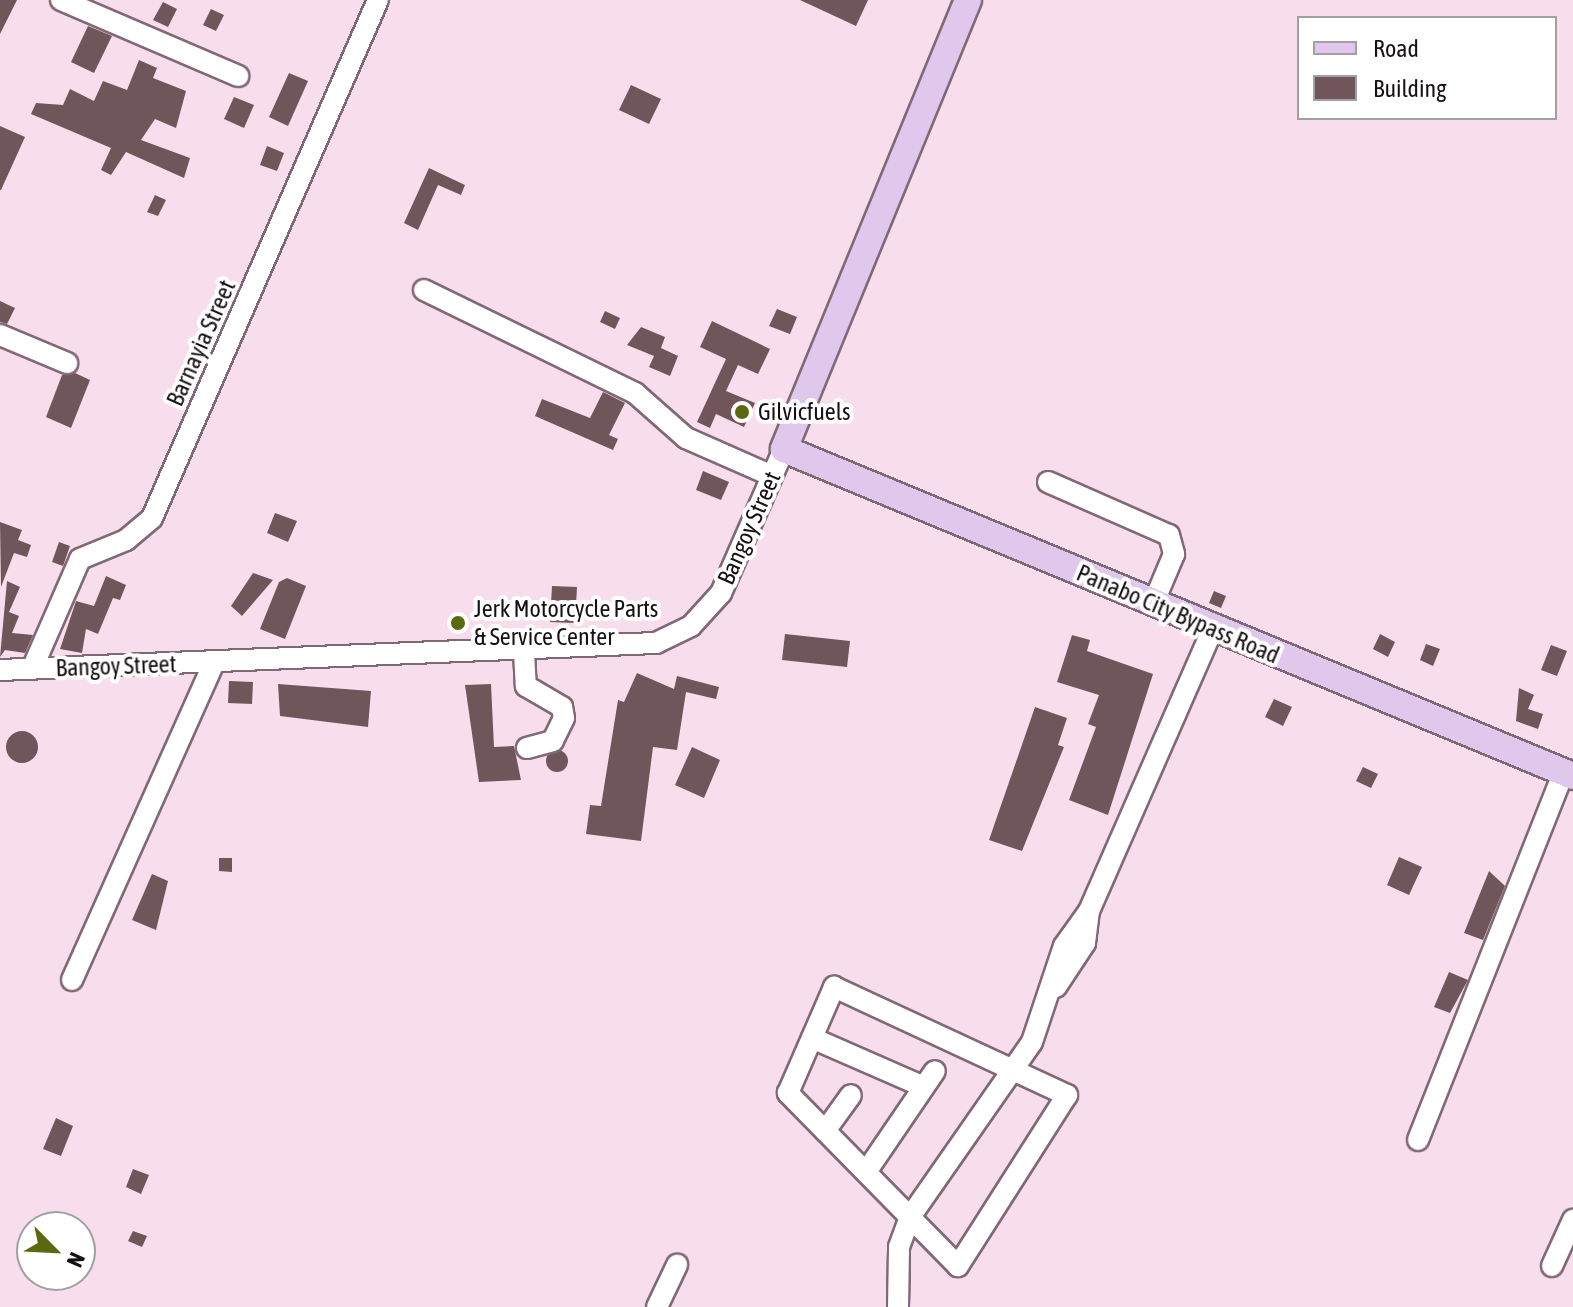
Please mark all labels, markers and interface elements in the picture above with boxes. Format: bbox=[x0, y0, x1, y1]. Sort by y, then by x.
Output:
legend bbox=[1297, 16, 1557, 120]
text: Road bbox=[1373, 35, 1419, 62]
text: Building bbox=[1373, 75, 1446, 102]
street label: Barnayia Street bbox=[160, 276, 242, 410]
place label: Gilvicfuels bbox=[758, 398, 851, 426]
marker: Gilvicfuels bbox=[733, 403, 751, 421]
street label: Bangoy Street bbox=[711, 467, 787, 589]
street label: Panabo City Bypass Road bbox=[1072, 558, 1284, 670]
place label: Jerk Motorcycle Parts & Service Center bbox=[474, 595, 658, 651]
marker: Jerk Motorcycle Parts & Service Center bbox=[449, 614, 467, 632]
street label: Bangoy Street bbox=[55, 649, 177, 683]
north arrow bbox=[16, 1211, 96, 1291]
text: N bbox=[62, 1249, 91, 1271]

